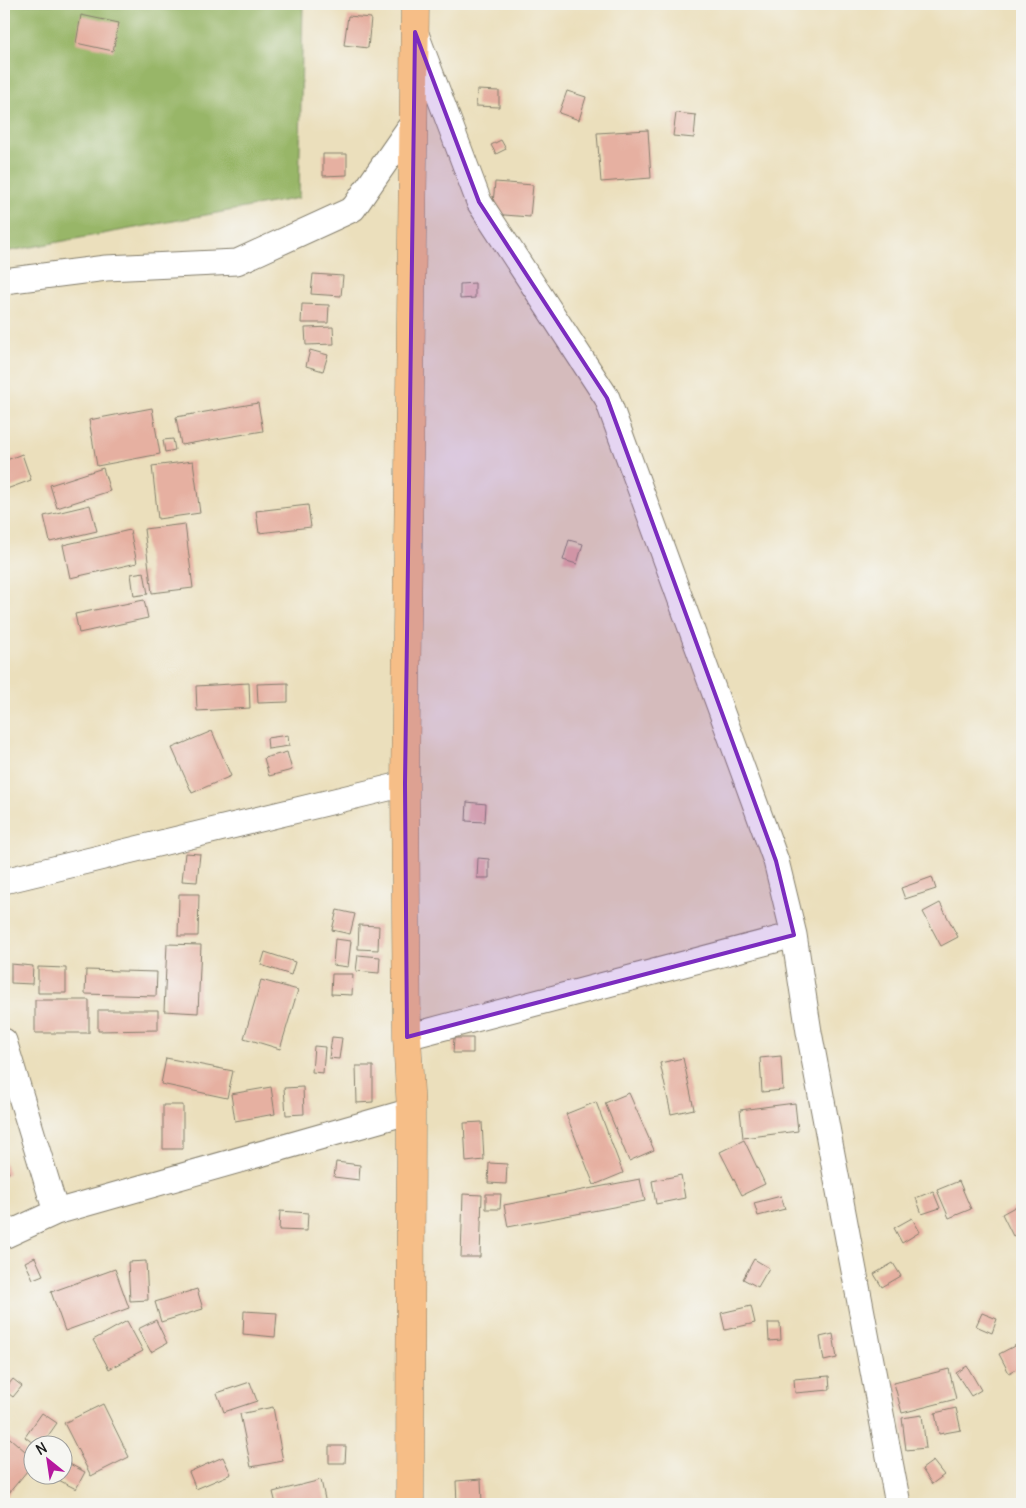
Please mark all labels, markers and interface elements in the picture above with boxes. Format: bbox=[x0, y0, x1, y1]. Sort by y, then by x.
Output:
north arrow bbox=[22, 1436, 72, 1486]
text: N bbox=[33, 1439, 50, 1459]

